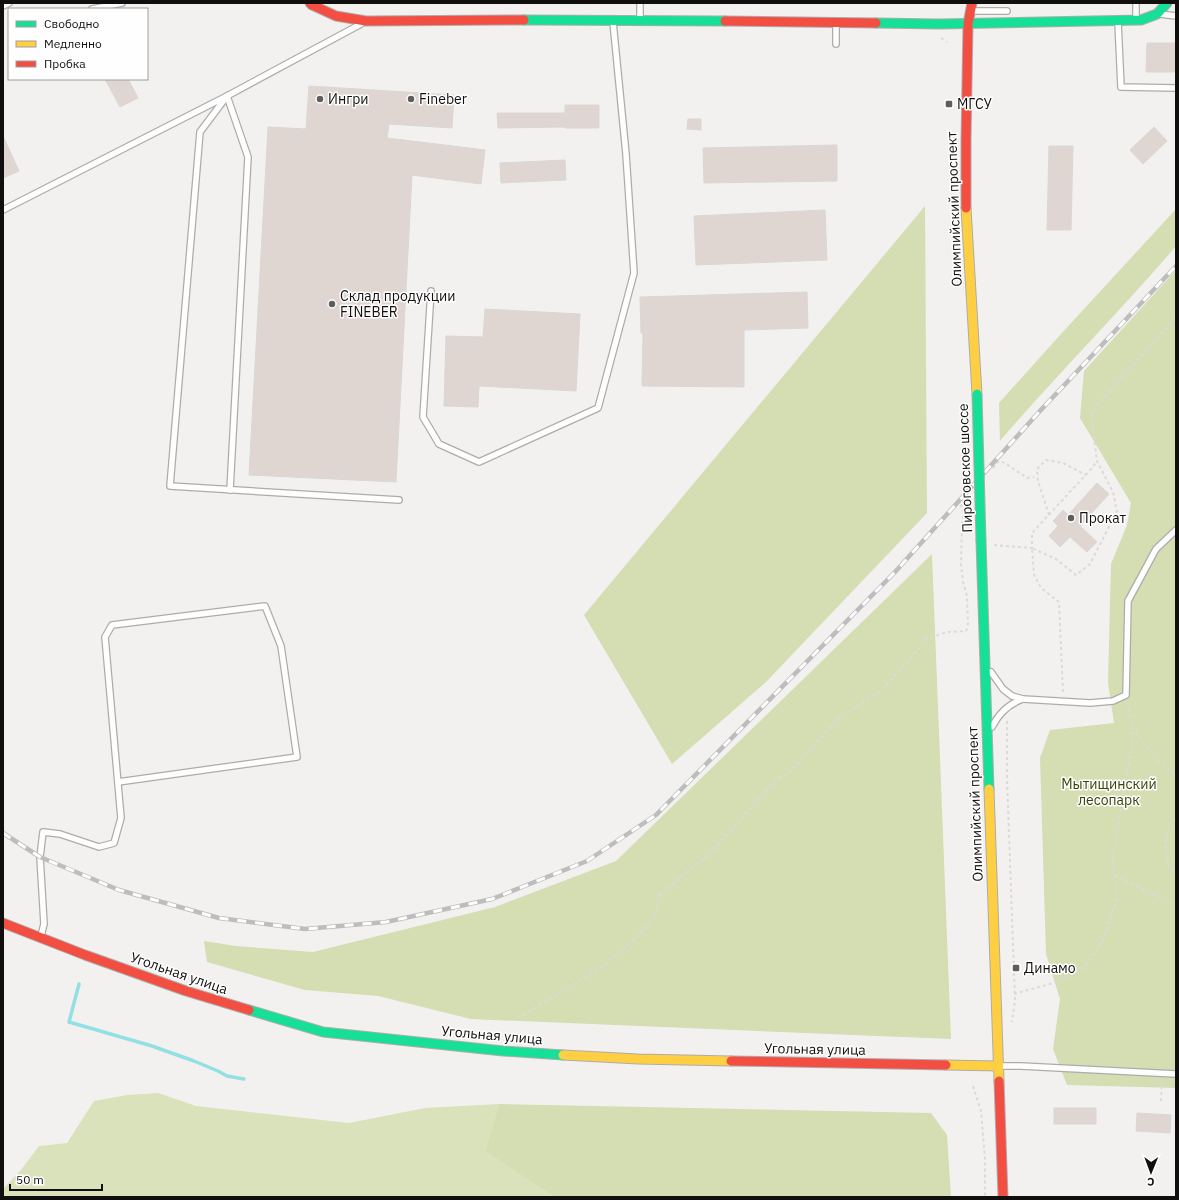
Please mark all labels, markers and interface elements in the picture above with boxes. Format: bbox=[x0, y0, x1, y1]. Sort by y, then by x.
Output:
legend bbox=[8, 8, 148, 80]
text: Свободно bbox=[44, 16, 100, 31]
text: Медленно bbox=[44, 36, 102, 51]
text: Пробка bbox=[44, 56, 86, 71]
place label: Ингри bbox=[328, 90, 369, 108]
place label: Fineber bbox=[419, 90, 467, 108]
marker: Ингри bbox=[315, 94, 325, 104]
marker: Fineber bbox=[406, 94, 416, 104]
place label: МГСУ bbox=[957, 95, 993, 113]
marker: МГСУ bbox=[944, 99, 954, 109]
street label: Олимпийский проспект bbox=[942, 130, 966, 287]
place label: Склад продукции FINEBER bbox=[340, 287, 456, 321]
marker: Склад продукции FINEBER bbox=[327, 299, 337, 309]
street label: Пироговское шоссе bbox=[954, 403, 976, 533]
place label: Прокат bbox=[1079, 509, 1126, 527]
marker: Прокат bbox=[1066, 513, 1076, 523]
street label: Олимпийский проспект bbox=[963, 725, 987, 882]
park label: Мытищинский лесопарк bbox=[1061, 775, 1157, 809]
street label: Угольная улица bbox=[128, 948, 231, 998]
place label: Динамо bbox=[1024, 959, 1076, 977]
marker: Динамо bbox=[1011, 963, 1021, 973]
street label: Угольная улица bbox=[440, 1022, 544, 1048]
street label: Угольная улица bbox=[764, 1039, 867, 1059]
north arrow bbox=[1131, 1152, 1171, 1192]
scale bar bbox=[10, 1166, 102, 1192]
text: 50 m bbox=[16, 1172, 44, 1187]
text: С bbox=[1147, 1175, 1155, 1189]

